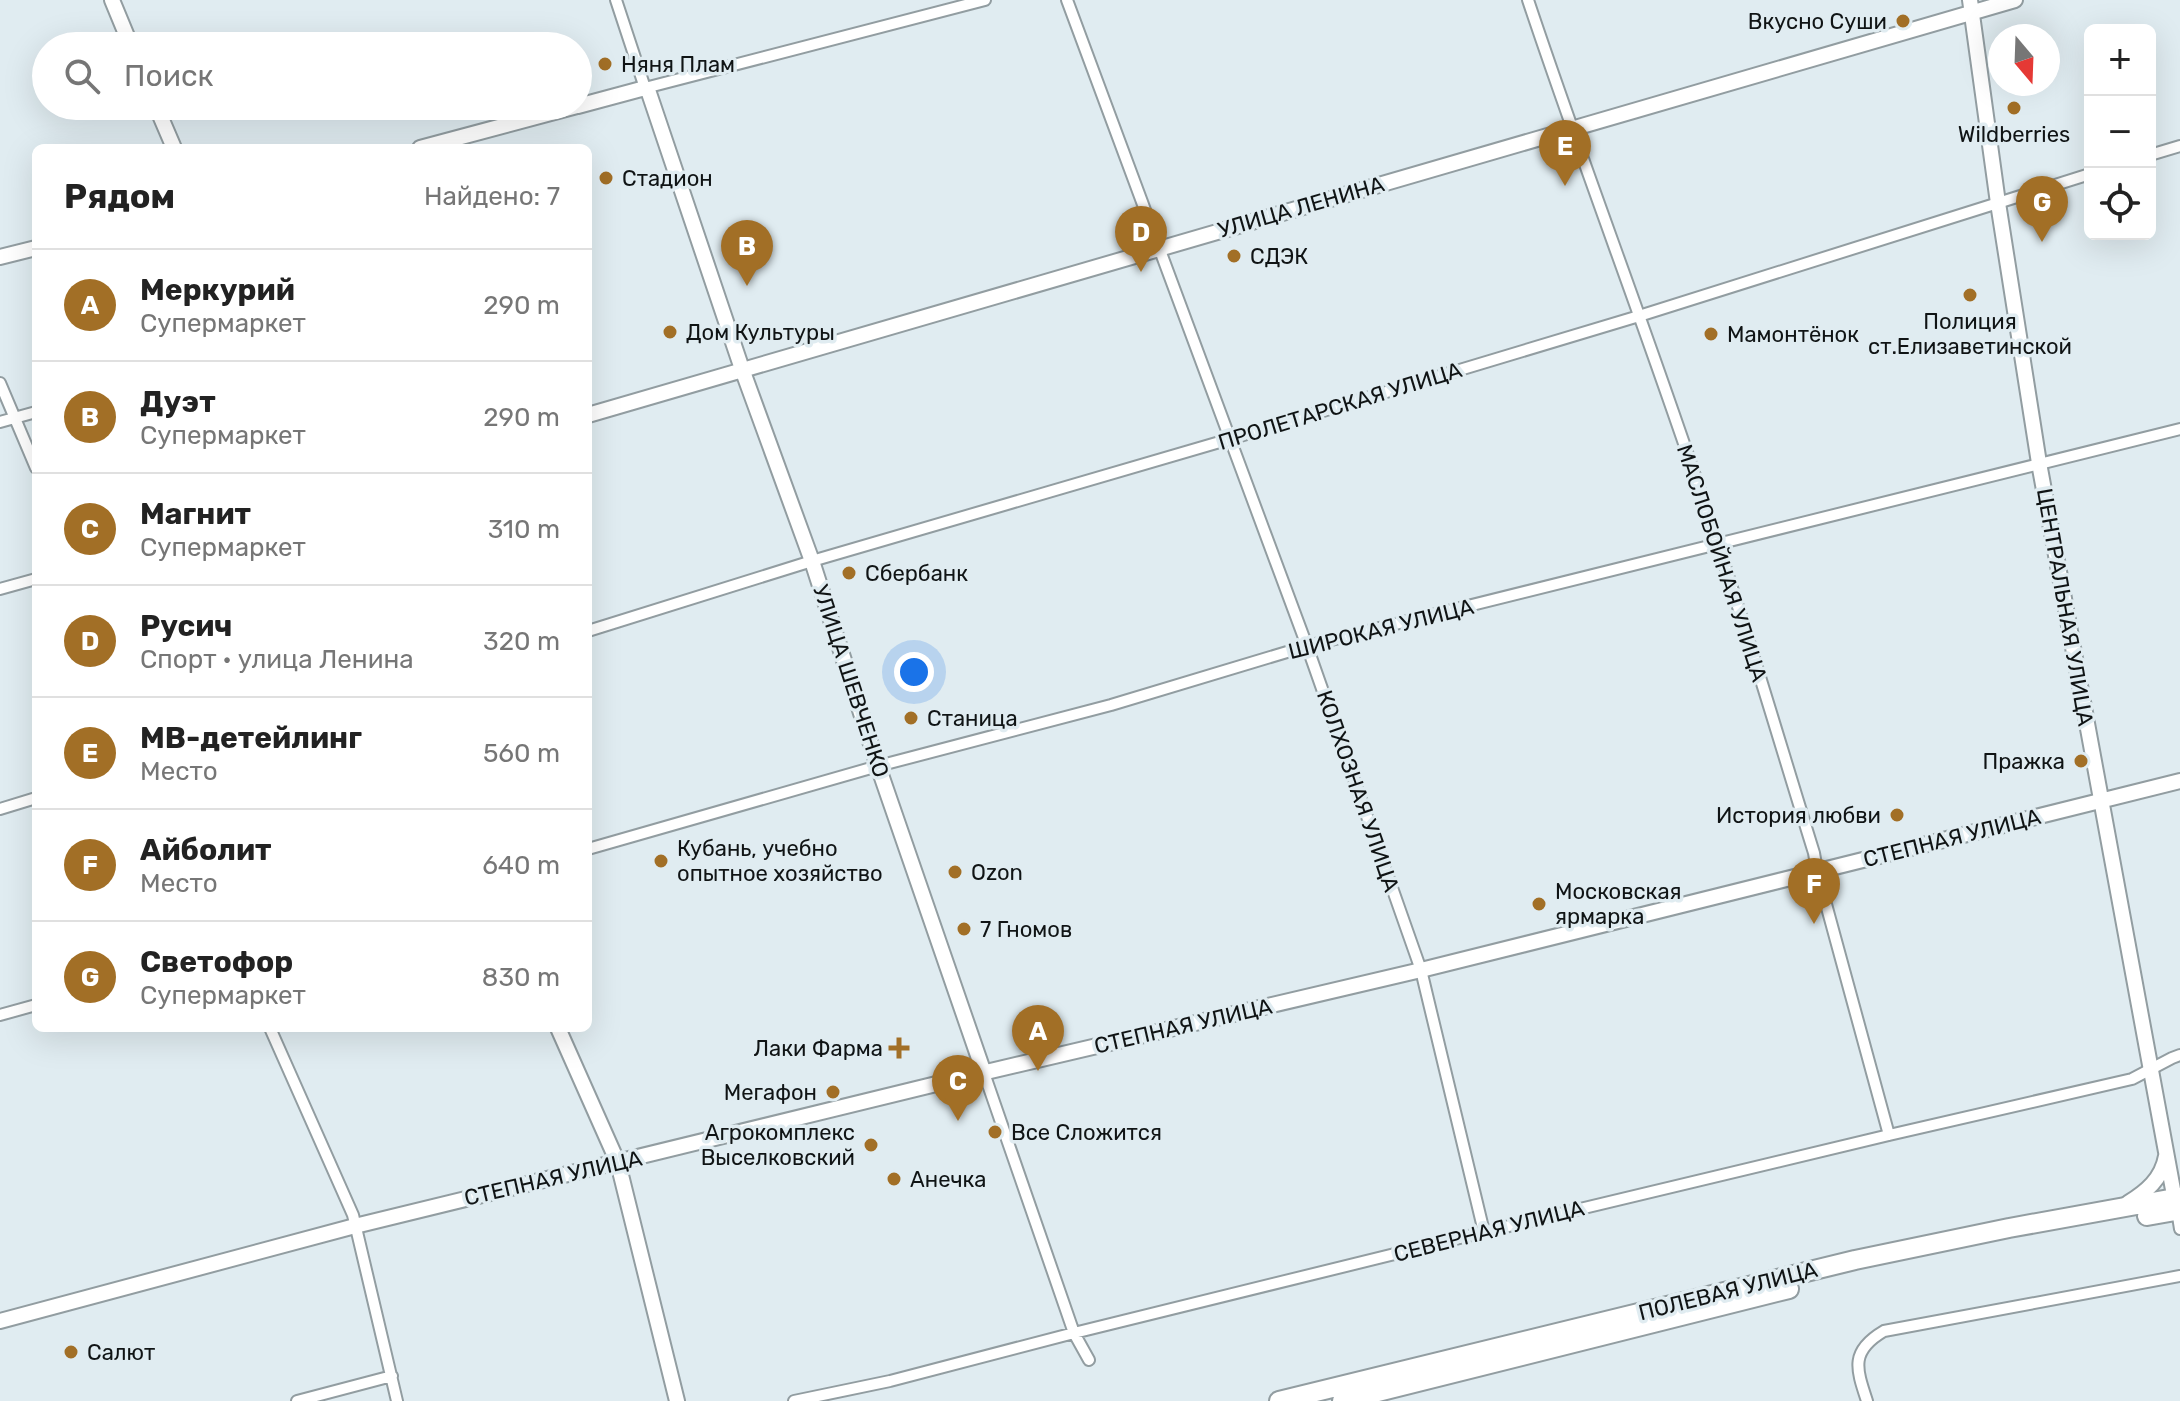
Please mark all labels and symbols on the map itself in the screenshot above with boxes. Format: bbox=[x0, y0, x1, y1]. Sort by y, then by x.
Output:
place label: Вкусно Суши bbox=[1748, 8, 1887, 35]
marker: Вкусно Суши bbox=[1894, 12, 1912, 30]
north arrow bbox=[1988, 24, 2060, 96]
place label: Няня Плам bbox=[621, 51, 735, 78]
marker: Няня Плам bbox=[596, 55, 614, 73]
marker: Wildberries bbox=[2005, 99, 2023, 117]
pin: E bbox=[1539, 120, 1591, 186]
place label: Wildberries bbox=[1958, 121, 2070, 148]
place label: Стадион bbox=[622, 165, 713, 192]
marker: Стадион bbox=[597, 169, 615, 187]
street label: УЛИЦА ЛЕНИНА bbox=[1215, 170, 1387, 244]
pin: G bbox=[2016, 176, 2068, 242]
pin: D bbox=[1115, 206, 1167, 272]
pin: B bbox=[721, 220, 773, 286]
place label: СДЭК bbox=[1250, 243, 1308, 270]
marker: СДЭК bbox=[1225, 247, 1243, 265]
marker: Полиция ст.Елизаветинской bbox=[1961, 286, 1979, 304]
place label: Полиция ст.Елизаветинской bbox=[1868, 308, 2072, 360]
place label: Дом Культуры bbox=[686, 319, 835, 346]
place label: Мамонтёнок bbox=[1727, 321, 1859, 348]
marker: Дом Культуры bbox=[661, 323, 679, 341]
marker: Мамонтёнок bbox=[1702, 325, 1720, 343]
street label: ПРОЛЕТАРСКАЯ УЛИЦА bbox=[1215, 356, 1465, 456]
street label: МАСЛОБОЙНАЯ УЛИЦА bbox=[1671, 441, 1773, 685]
street label: ЦЕНТРАЛЬНАЯ УЛИЦА bbox=[2031, 486, 2099, 728]
place label: Сбербанк bbox=[865, 560, 968, 587]
marker: Сбербанк bbox=[840, 564, 858, 582]
street label: УЛИЦА ШЕВЧЕНКО bbox=[807, 581, 895, 781]
street label: ШИРОКАЯ УЛИЦА bbox=[1285, 593, 1477, 665]
your location bbox=[894, 652, 934, 692]
street label: КОЛХОЗНАЯ УЛИЦА bbox=[1311, 687, 1405, 896]
place label: Станица bbox=[927, 705, 1018, 732]
marker: Станица bbox=[902, 709, 920, 727]
place label: Пражка bbox=[1983, 748, 2065, 775]
marker: Пражка bbox=[2072, 752, 2090, 770]
place label: История любви bbox=[1716, 802, 1881, 829]
street label: СТЕПНАЯ УЛИЦА bbox=[1861, 803, 2044, 873]
marker: История любви bbox=[1888, 806, 1906, 824]
place label: Кубань, учебно опытное хозяйство bbox=[677, 835, 883, 887]
marker: Кубань, учебно опытное хозяйство bbox=[652, 852, 670, 870]
pin: F bbox=[1788, 858, 1840, 924]
place label: Ozon bbox=[971, 859, 1023, 886]
marker: Ozon bbox=[946, 863, 964, 881]
place label: Московская ярмарка bbox=[1555, 878, 1682, 930]
marker: Московская ярмарка bbox=[1530, 895, 1548, 913]
place label: 7 Гномов bbox=[980, 916, 1072, 943]
marker: 7 Гномов bbox=[955, 920, 973, 938]
street label: СТЕПНАЯ УЛИЦА bbox=[1091, 992, 1275, 1060]
pin: A bbox=[1012, 1005, 1064, 1071]
place label: Лаки Фарма bbox=[754, 1035, 883, 1062]
marker: Лаки Фарма bbox=[890, 1039, 908, 1057]
pin: C bbox=[932, 1055, 984, 1121]
place label: Мегафон bbox=[724, 1079, 817, 1106]
marker: Мегафон bbox=[824, 1083, 842, 1101]
place label: Агрокомплекс Выселковский bbox=[701, 1119, 855, 1171]
place label: Все Сложится bbox=[1011, 1119, 1162, 1146]
marker: Все Сложится bbox=[986, 1123, 1004, 1141]
marker: Агрокомплекс Выселковский bbox=[862, 1136, 880, 1154]
street label: СТЕПНАЯ УЛИЦА bbox=[461, 1144, 645, 1212]
place label: Анечка bbox=[910, 1166, 987, 1193]
marker: Анечка bbox=[885, 1170, 903, 1188]
street label: СЕВЕРНАЯ УЛИЦА bbox=[1391, 1194, 1587, 1268]
street label: ПОЛЕВАЯ УЛИЦА bbox=[1636, 1256, 1821, 1326]
place label: Салют bbox=[87, 1339, 155, 1366]
marker: Салют bbox=[62, 1343, 80, 1361]

